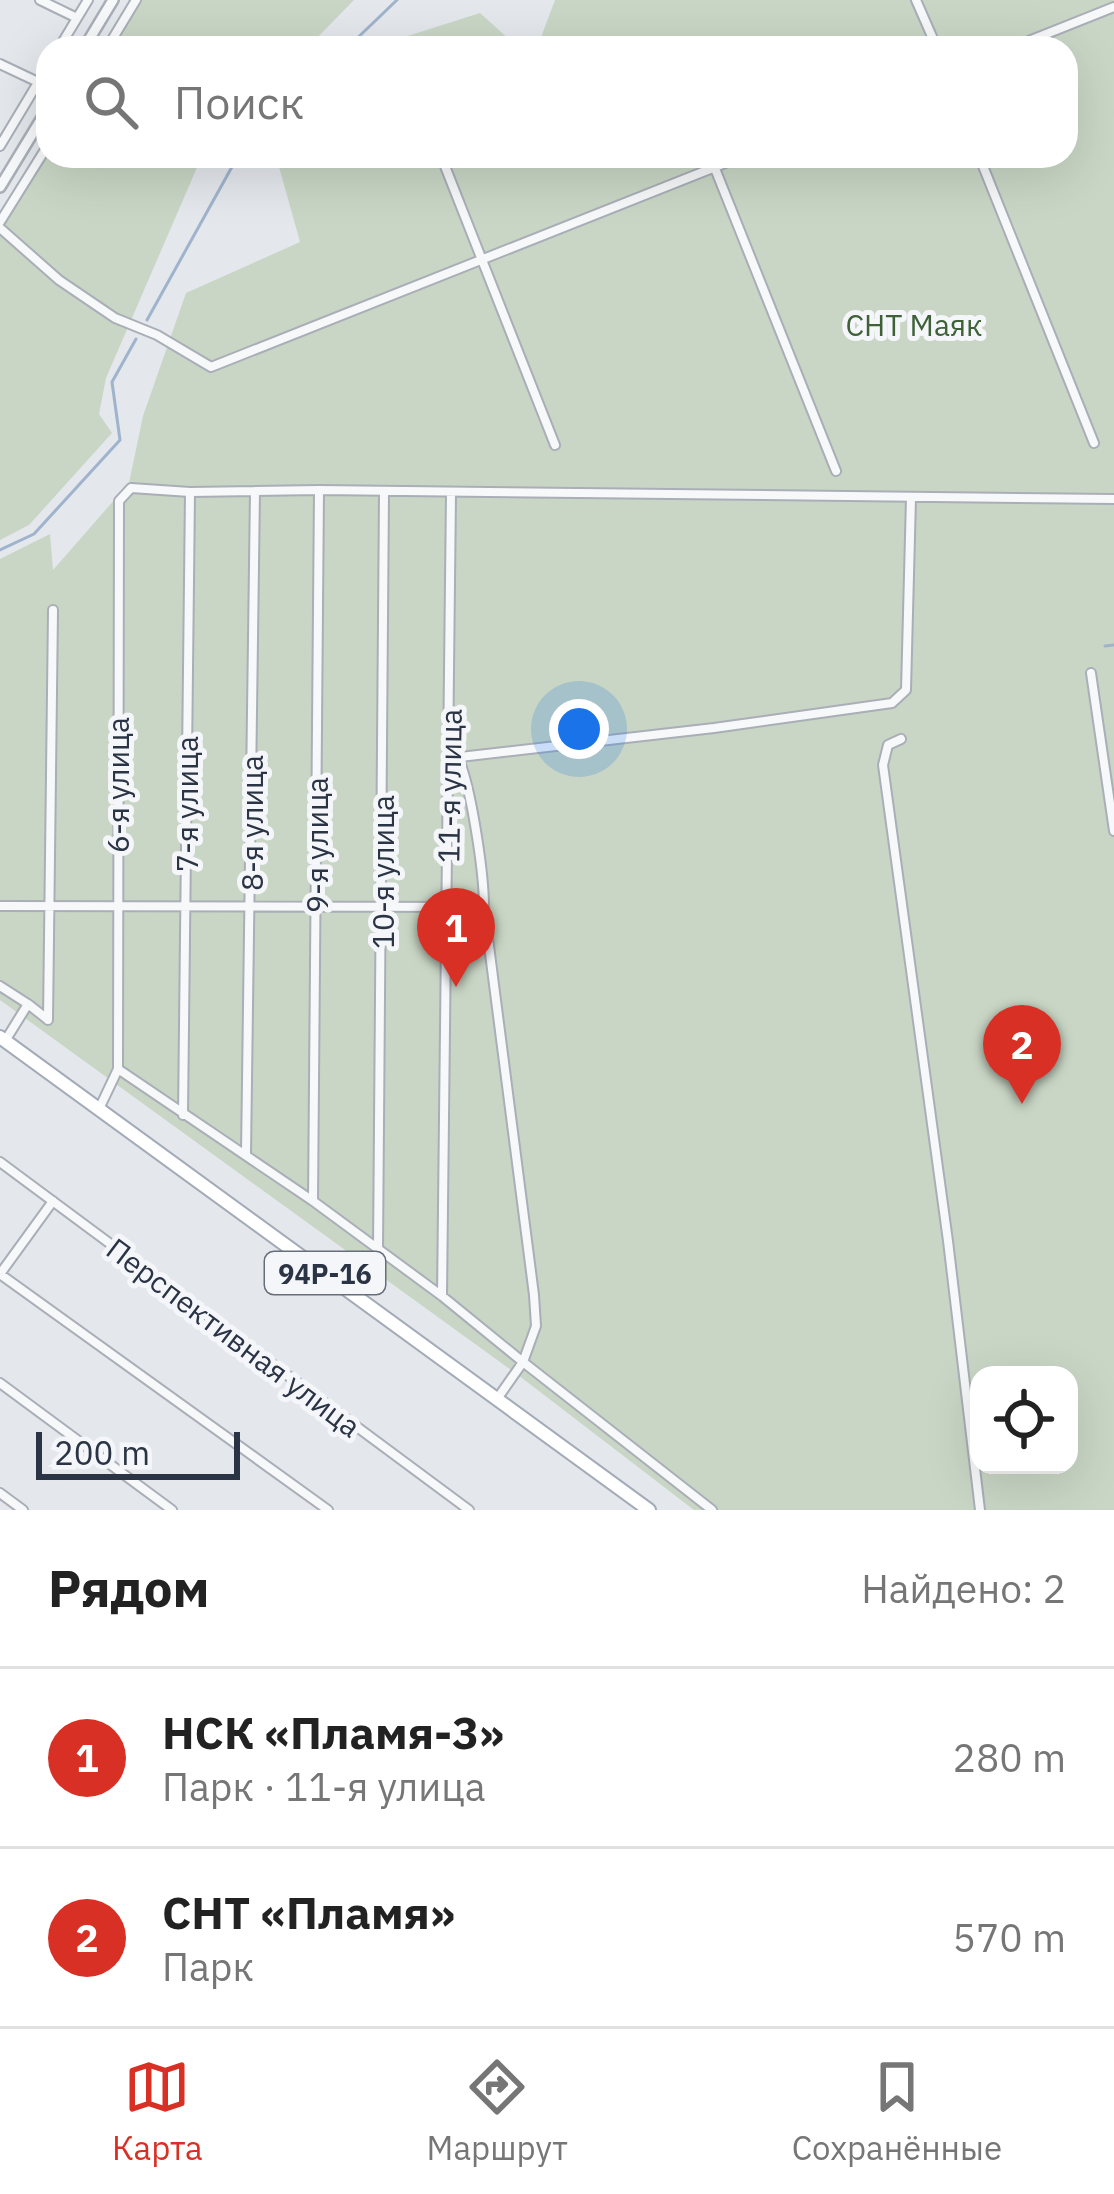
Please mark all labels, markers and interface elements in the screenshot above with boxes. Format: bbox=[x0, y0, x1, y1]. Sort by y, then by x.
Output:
search box bbox=[36, 36, 1078, 168]
icon: search bbox=[78, 69, 144, 135]
text: Поиск bbox=[174, 73, 304, 131]
park label: СНТ Маяк bbox=[845, 305, 983, 344]
your location bbox=[549, 699, 609, 759]
street label: 11-я улица bbox=[428, 709, 470, 863]
street label: 6-я улица bbox=[98, 717, 137, 853]
street label: 7-я улица bbox=[167, 736, 206, 872]
street label: 8-я улица bbox=[232, 755, 271, 891]
street label: 9-я улица bbox=[297, 777, 336, 913]
street label: 10-я улица bbox=[363, 795, 402, 949]
pin: 1 bbox=[417, 888, 495, 987]
pin: 2 bbox=[983, 1005, 1061, 1104]
street label: Перспективная улица bbox=[99, 1229, 369, 1445]
road number: 94Р-16 bbox=[265, 1252, 385, 1294]
map controls bbox=[970, 1366, 1078, 1474]
button: locate bbox=[970, 1366, 1078, 1474]
scale bar bbox=[36, 1426, 240, 1479]
text: 200 m bbox=[54, 1431, 150, 1474]
text: Рядом bbox=[48, 1555, 210, 1621]
text: Найдено: 2 bbox=[861, 1563, 1066, 1614]
text: НСК «Пламя-3» bbox=[162, 1703, 504, 1761]
text: 1 bbox=[75, 1732, 99, 1783]
text: 280 m bbox=[953, 1732, 1066, 1783]
text: Парк · 11-я улица bbox=[162, 1761, 486, 1812]
text: СНТ «Пламя» bbox=[162, 1883, 455, 1941]
text: 2 bbox=[75, 1912, 99, 1963]
text: 570 m bbox=[953, 1912, 1066, 1963]
text: Парк bbox=[162, 1941, 254, 1992]
tab: Карта bbox=[112, 2054, 203, 2169]
tab: Маршрут bbox=[427, 2054, 568, 2169]
tab: Сохранённые bbox=[792, 2054, 1002, 2169]

